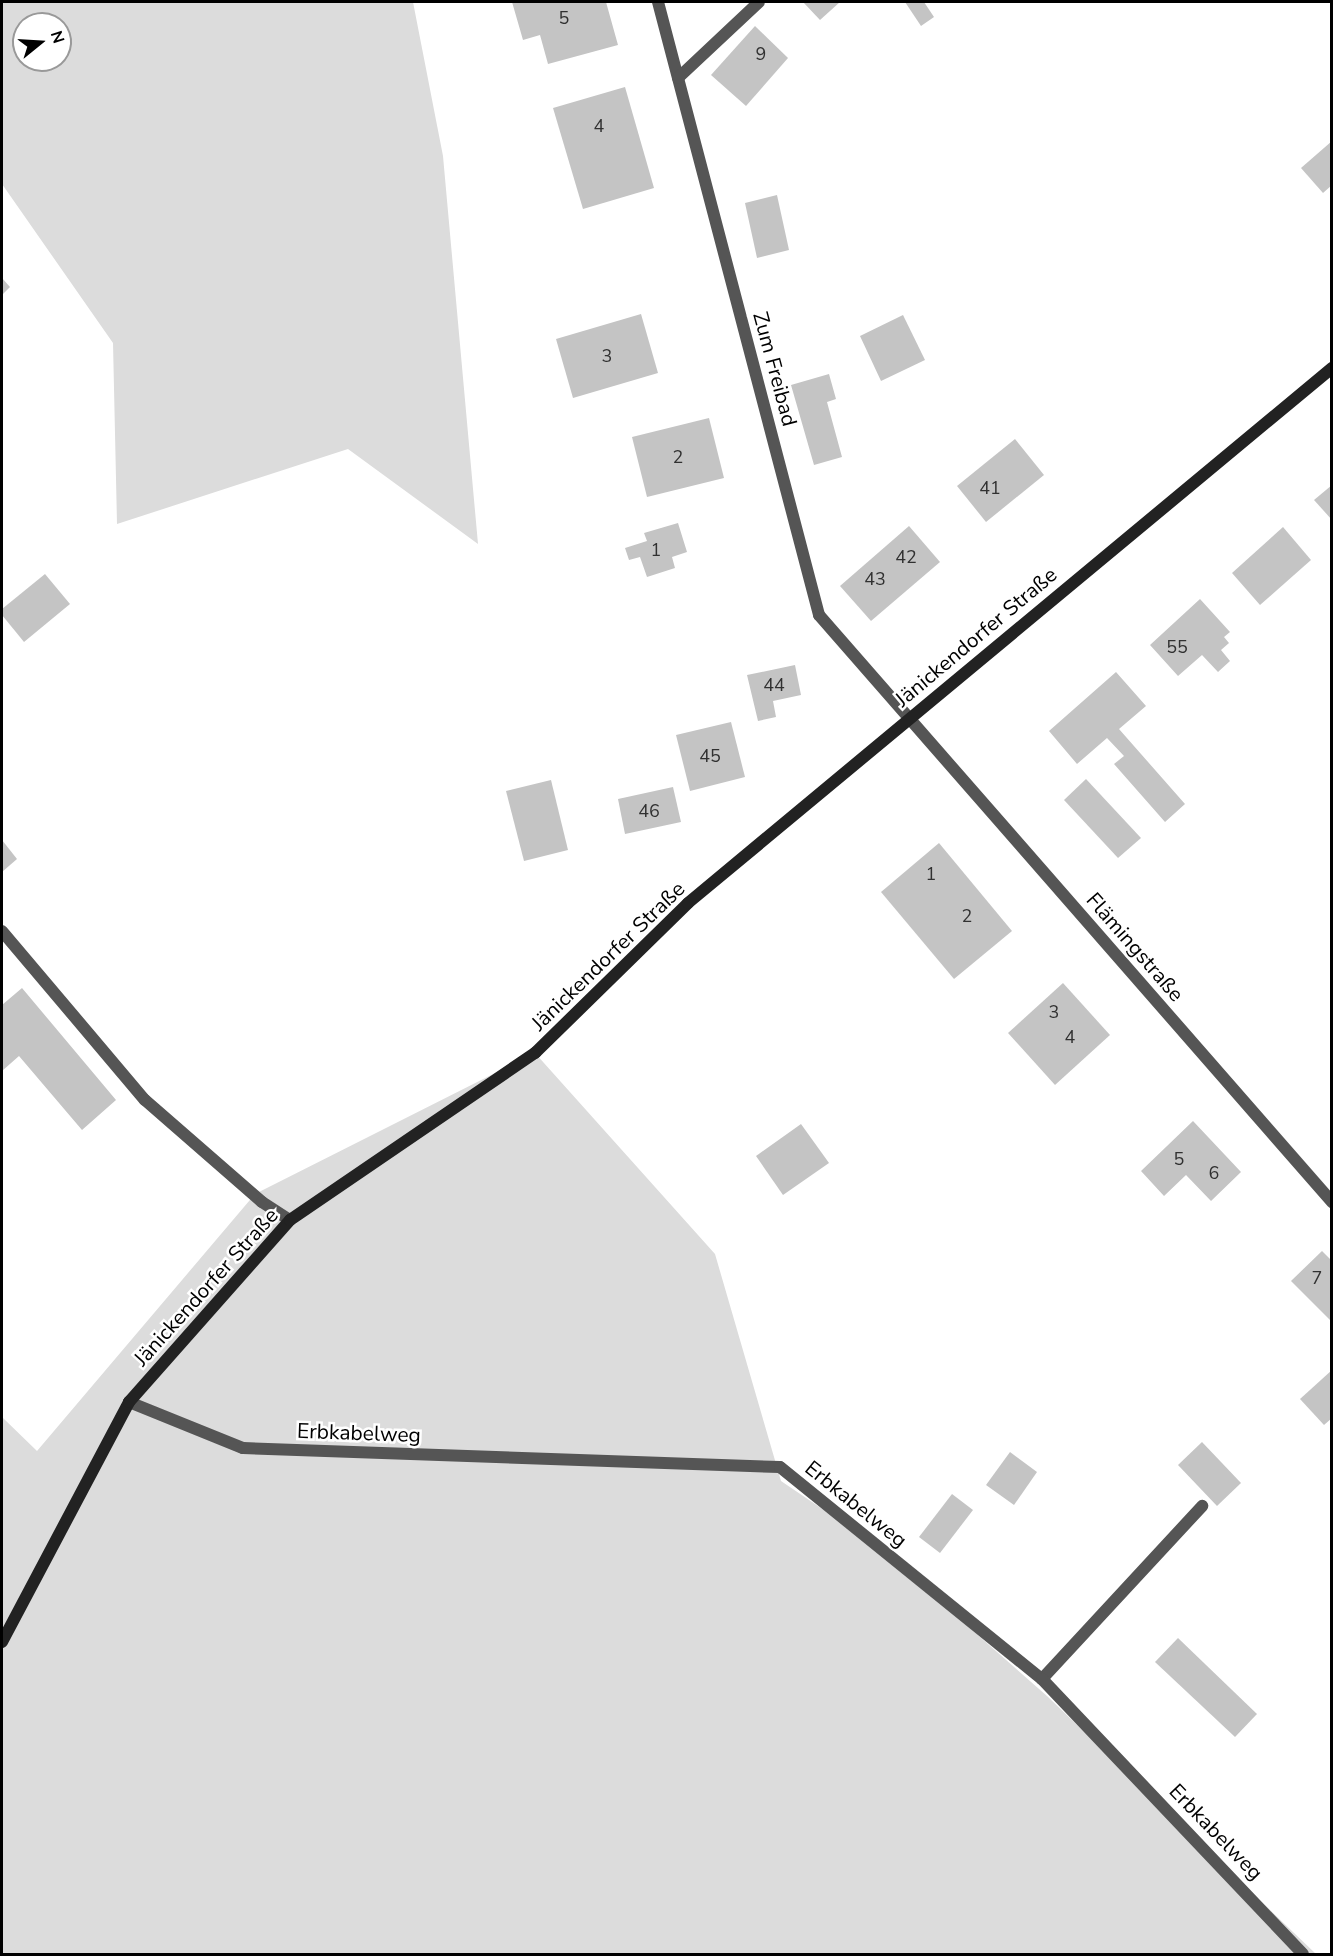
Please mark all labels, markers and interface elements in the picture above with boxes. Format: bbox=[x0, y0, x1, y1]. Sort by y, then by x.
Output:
house number: 5 bbox=[559, 7, 569, 29]
north arrow bbox=[12, 12, 72, 72]
text: N bbox=[45, 28, 70, 46]
house number: 9 bbox=[756, 43, 766, 65]
house number: 4 bbox=[594, 115, 604, 137]
street label: Zum Freibad bbox=[748, 309, 802, 429]
house number: 3 bbox=[602, 345, 612, 367]
house number: 2 bbox=[673, 446, 683, 468]
house number: 41 bbox=[979, 477, 1001, 499]
house number: 1 bbox=[651, 539, 661, 561]
house number: 42 bbox=[895, 546, 917, 568]
street label: Jänickendorfer Straße bbox=[890, 562, 1062, 712]
house number: 43 bbox=[864, 568, 886, 590]
house number: 55 bbox=[1166, 636, 1188, 658]
house number: 44 bbox=[763, 674, 785, 696]
house number: 45 bbox=[699, 745, 721, 767]
house number: 46 bbox=[638, 800, 660, 822]
house number: 1 bbox=[926, 863, 936, 885]
street label: Jänickendorfer Straße bbox=[526, 876, 690, 1036]
street label: Flämingstraße bbox=[1081, 887, 1189, 1007]
house number: 2 bbox=[962, 905, 972, 927]
house number: 3 bbox=[1049, 1001, 1059, 1023]
house number: 4 bbox=[1065, 1026, 1075, 1048]
house number: 5 bbox=[1174, 1148, 1184, 1170]
house number: 6 bbox=[1209, 1162, 1219, 1184]
street label: Jänickendorfer Straße bbox=[129, 1203, 283, 1371]
house number: 7 bbox=[1312, 1267, 1322, 1289]
street label: Erbkabelweg bbox=[297, 1418, 421, 1448]
street label: Erbkabelweg bbox=[800, 1455, 912, 1553]
street label: Erbkabelweg bbox=[1164, 1779, 1268, 1885]

